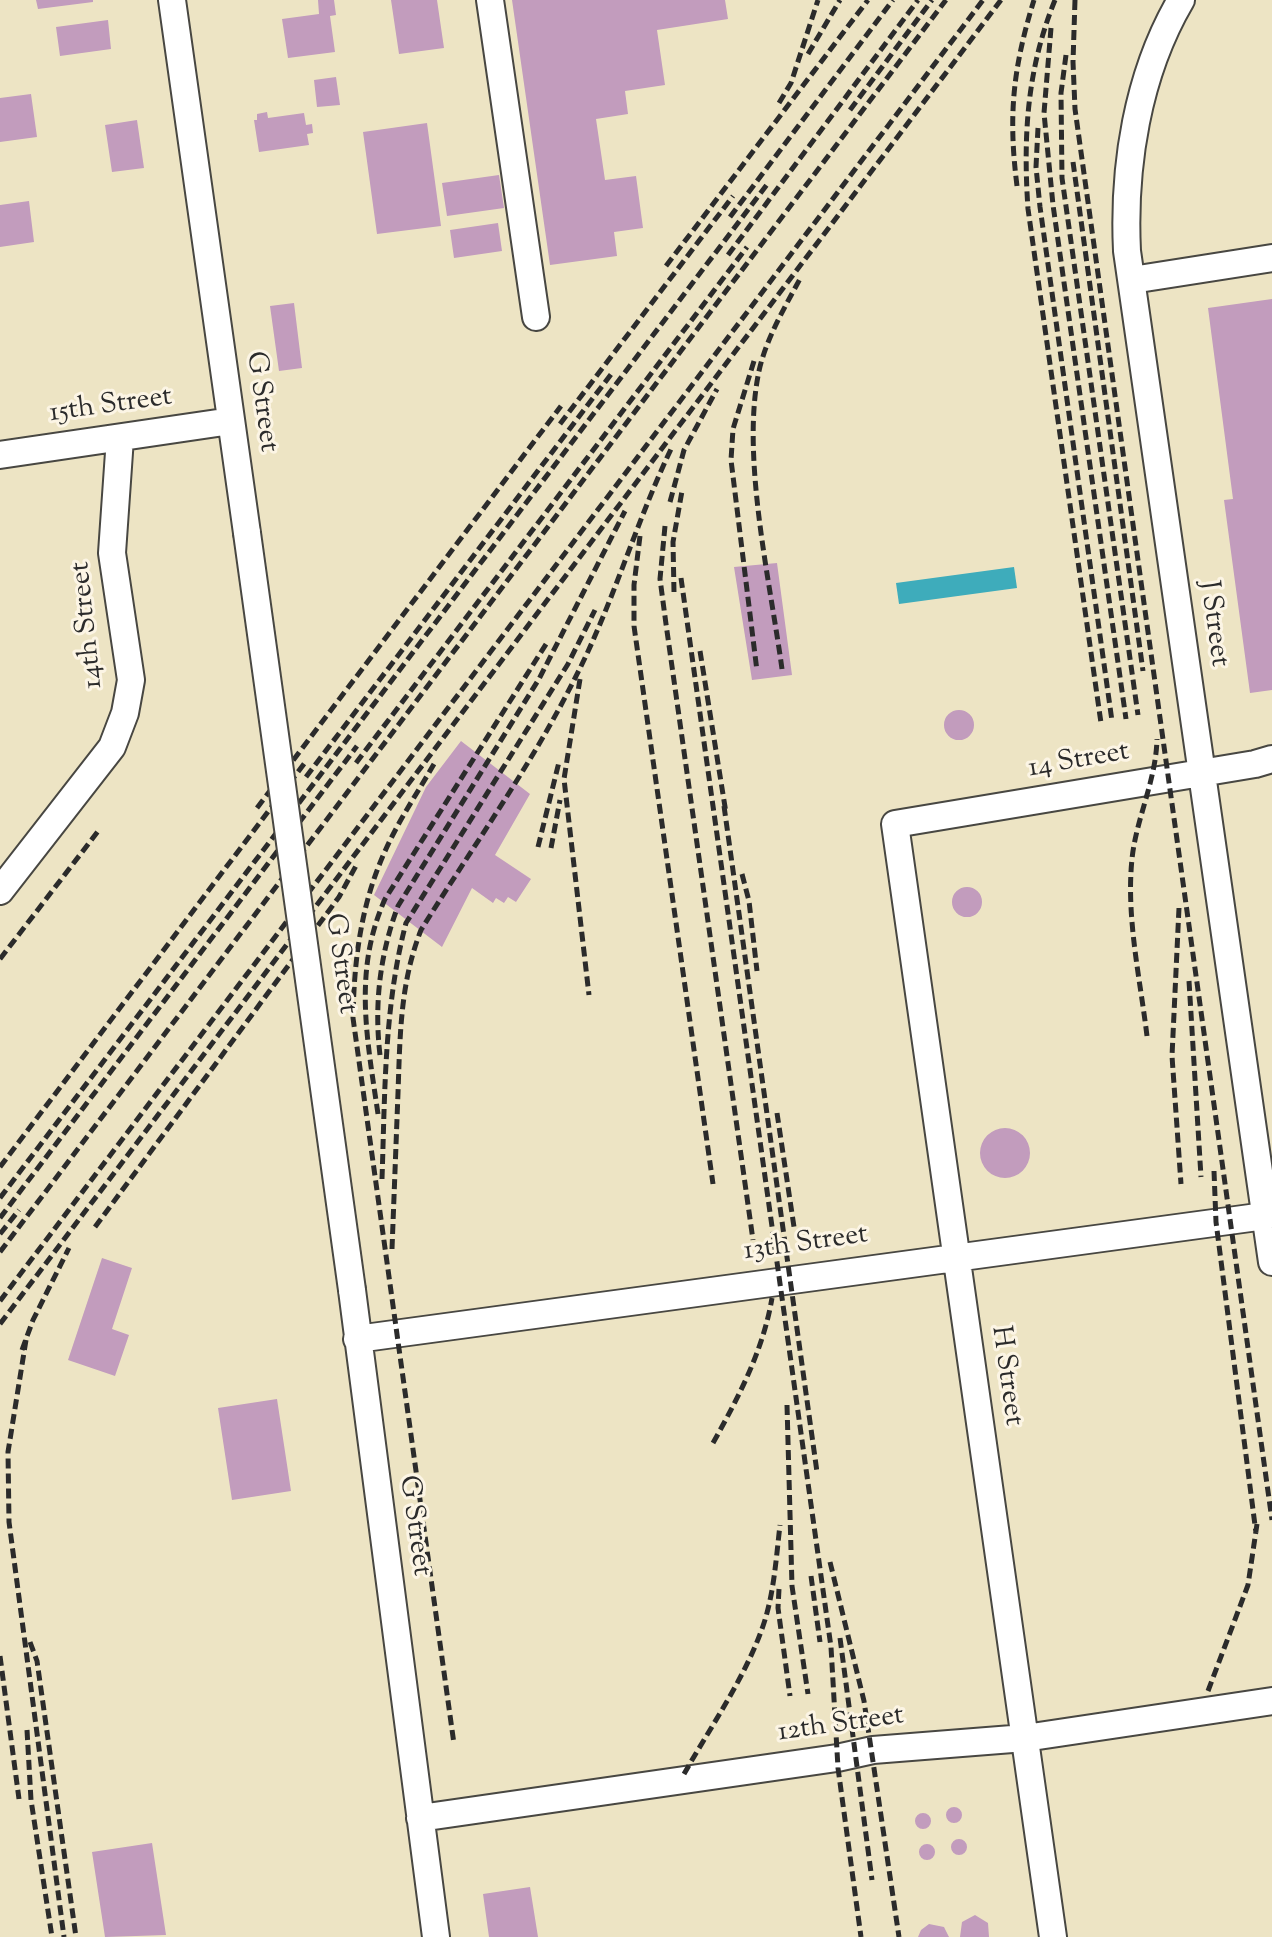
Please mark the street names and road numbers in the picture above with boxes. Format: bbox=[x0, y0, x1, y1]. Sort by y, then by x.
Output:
street label: G Street bbox=[236, 350, 284, 454]
street label: 15th Street bbox=[48, 382, 174, 432]
street label: 14th Street bbox=[66, 560, 112, 690]
street label: J Street bbox=[1189, 579, 1235, 669]
street label: 14 Street bbox=[1026, 737, 1132, 787]
street label: G Street bbox=[315, 912, 363, 1016]
street label: 13th Street bbox=[742, 1220, 870, 1270]
street label: H Street bbox=[981, 1324, 1029, 1428]
street label: G Street bbox=[389, 1474, 437, 1578]
street label: 12th Street bbox=[776, 1701, 906, 1751]

